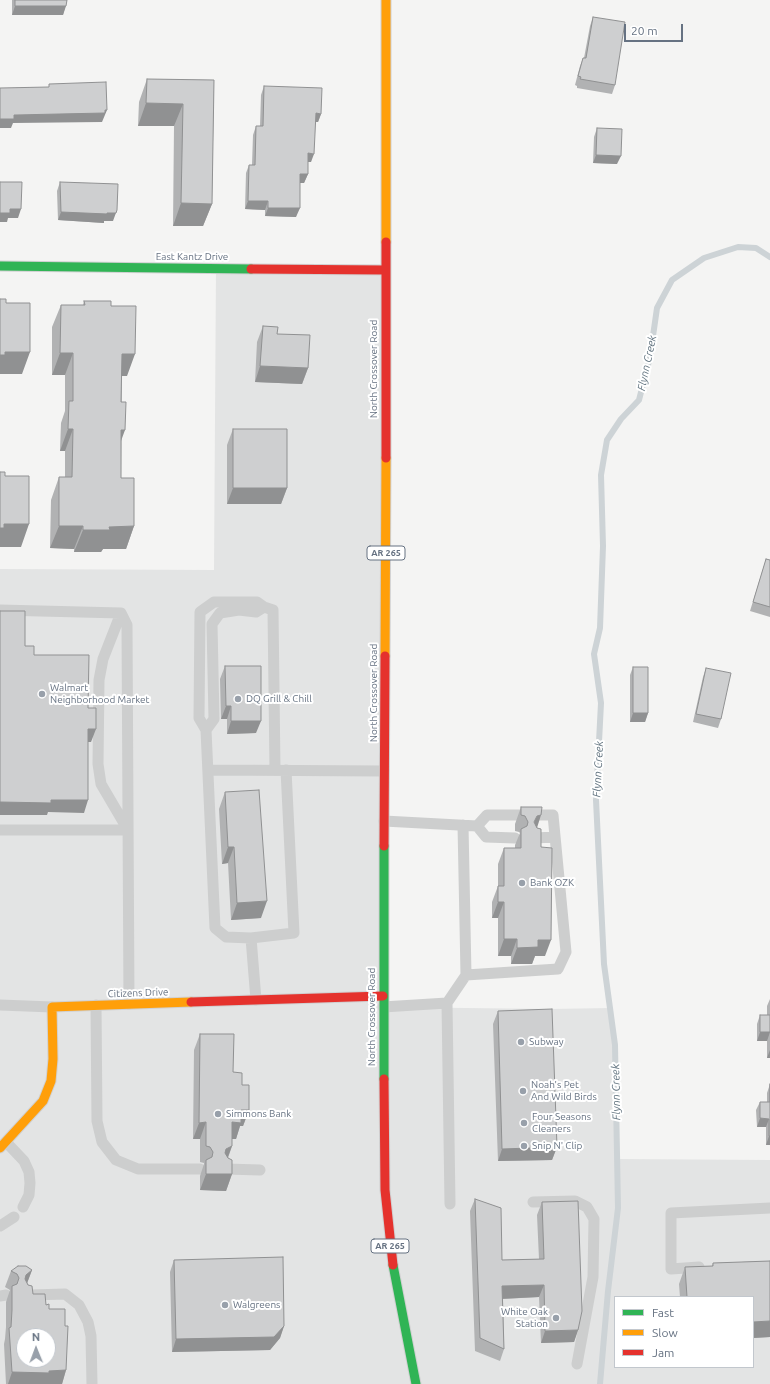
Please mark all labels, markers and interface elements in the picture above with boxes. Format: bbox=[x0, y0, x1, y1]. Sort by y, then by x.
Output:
scale bar bbox=[626, 16, 685, 42]
text: 20 m bbox=[631, 24, 658, 37]
street label: East Kantz Drive bbox=[156, 251, 228, 263]
street label: North Crossover Road bbox=[368, 320, 380, 418]
water label: Flynn Creek bbox=[635, 334, 659, 392]
road number: AR 265 bbox=[367, 546, 405, 560]
street label: North Crossover Road bbox=[368, 644, 380, 742]
place label: Walmart Neighborhood Market bbox=[50, 682, 150, 706]
marker: Walmart Neighborhood Market bbox=[37, 689, 47, 699]
place label: DQ Grill & Chill bbox=[246, 693, 312, 705]
marker: DQ Grill & Chill bbox=[233, 694, 243, 704]
water label: Flynn Creek bbox=[590, 740, 606, 798]
place label: Bank OZK bbox=[530, 877, 574, 889]
marker: Bank OZK bbox=[517, 878, 527, 888]
street label: North Crossover Road bbox=[366, 968, 378, 1066]
street label: Citizens Drive bbox=[107, 986, 169, 1000]
place label: Subway bbox=[529, 1036, 563, 1048]
marker: Subway bbox=[516, 1037, 526, 1047]
water label: Flynn Creek bbox=[609, 1064, 623, 1120]
place label: Noah's Pet And Wild Birds bbox=[531, 1079, 597, 1102]
marker: Noah's Pet And Wild Birds bbox=[518, 1086, 528, 1096]
place label: Simmons Bank bbox=[226, 1108, 291, 1120]
marker: Simmons Bank bbox=[213, 1109, 223, 1119]
place label: Four Seasons Cleaners bbox=[532, 1111, 591, 1134]
marker: Four Seasons Cleaners bbox=[519, 1118, 529, 1128]
place label: Snip N' Clip bbox=[532, 1140, 582, 1152]
marker: Snip N' Clip bbox=[519, 1141, 529, 1151]
road number: AR 265 bbox=[371, 1239, 409, 1253]
legend bbox=[614, 1296, 754, 1368]
place label: Walgreens bbox=[233, 1299, 280, 1311]
marker: Walgreens bbox=[220, 1300, 230, 1310]
place label: White Oak Station bbox=[501, 1306, 548, 1330]
text: Fast bbox=[652, 1306, 674, 1319]
marker: White Oak Station bbox=[551, 1313, 561, 1323]
text: Slow bbox=[652, 1326, 678, 1339]
north arrow bbox=[16, 1328, 56, 1368]
text: N bbox=[32, 1331, 40, 1343]
text: Jam bbox=[652, 1346, 674, 1359]

